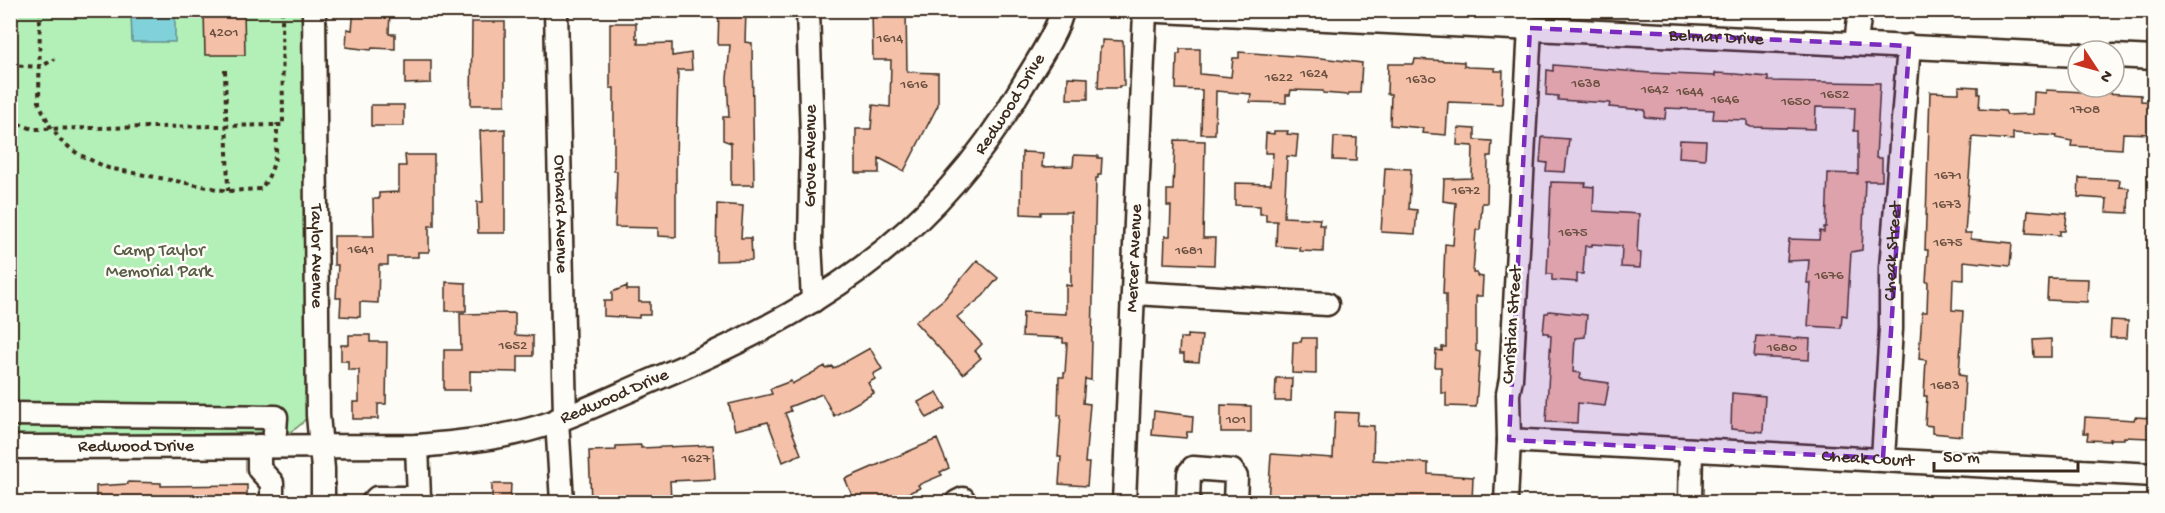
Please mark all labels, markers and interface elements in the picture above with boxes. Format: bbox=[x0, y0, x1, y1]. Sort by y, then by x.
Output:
house number: 4201 bbox=[209, 24, 239, 42]
street label: Belmar Drive bbox=[1667, 25, 1765, 50]
house number: 1614 bbox=[876, 30, 903, 48]
north arrow bbox=[2066, 39, 2126, 99]
street label: Redwood Drive bbox=[970, 50, 1051, 159]
house number: 1624 bbox=[1299, 65, 1328, 83]
text: N bbox=[2094, 66, 2116, 86]
house number: 1622 bbox=[1264, 69, 1293, 87]
house number: 1630 bbox=[1405, 71, 1436, 89]
house number: 1638 bbox=[1570, 75, 1601, 93]
house number: 1616 bbox=[899, 76, 928, 94]
house number: 1642 bbox=[1640, 81, 1669, 99]
house number: 1644 bbox=[1675, 83, 1704, 101]
house number: 1652 bbox=[1820, 86, 1849, 104]
house number: 1646 bbox=[1710, 91, 1740, 109]
house number: 1650 bbox=[1780, 93, 1812, 111]
house number: 1708 bbox=[2069, 101, 2100, 119]
street label: Grove Avenue bbox=[801, 104, 822, 207]
street label: Orchard Avenue bbox=[549, 155, 572, 274]
house number: 1671 bbox=[1933, 167, 1962, 185]
house number: 1672 bbox=[1451, 182, 1480, 200]
house number: 1673 bbox=[1931, 196, 1962, 214]
street label: Cheak Street bbox=[1880, 199, 1907, 301]
street label: Taylor Avenue bbox=[305, 203, 327, 309]
street label: Mercer Avenue bbox=[1122, 203, 1147, 313]
house number: 1675 bbox=[1557, 224, 1588, 242]
house number: 1675 bbox=[1932, 234, 1963, 252]
park label: Camp Taylor Memorial Park bbox=[106, 241, 214, 283]
house number: 1641 bbox=[347, 241, 374, 259]
house number: 1681 bbox=[1174, 242, 1203, 260]
street label: Christian Street bbox=[1498, 264, 1528, 385]
house number: 1676 bbox=[1813, 267, 1844, 285]
house number: 1652 bbox=[498, 337, 527, 355]
house number: 1680 bbox=[1766, 339, 1798, 357]
street label: Redwood Drive bbox=[557, 364, 673, 429]
house number: 1683 bbox=[1929, 377, 1960, 395]
house number: 101 bbox=[1225, 411, 1246, 429]
scale bar bbox=[1934, 435, 2078, 473]
street label: Redwood Drive bbox=[78, 436, 195, 457]
street label: Cheak Court bbox=[1821, 446, 1916, 472]
text: 50 m bbox=[1943, 448, 1980, 469]
house number: 1627 bbox=[681, 450, 712, 468]

